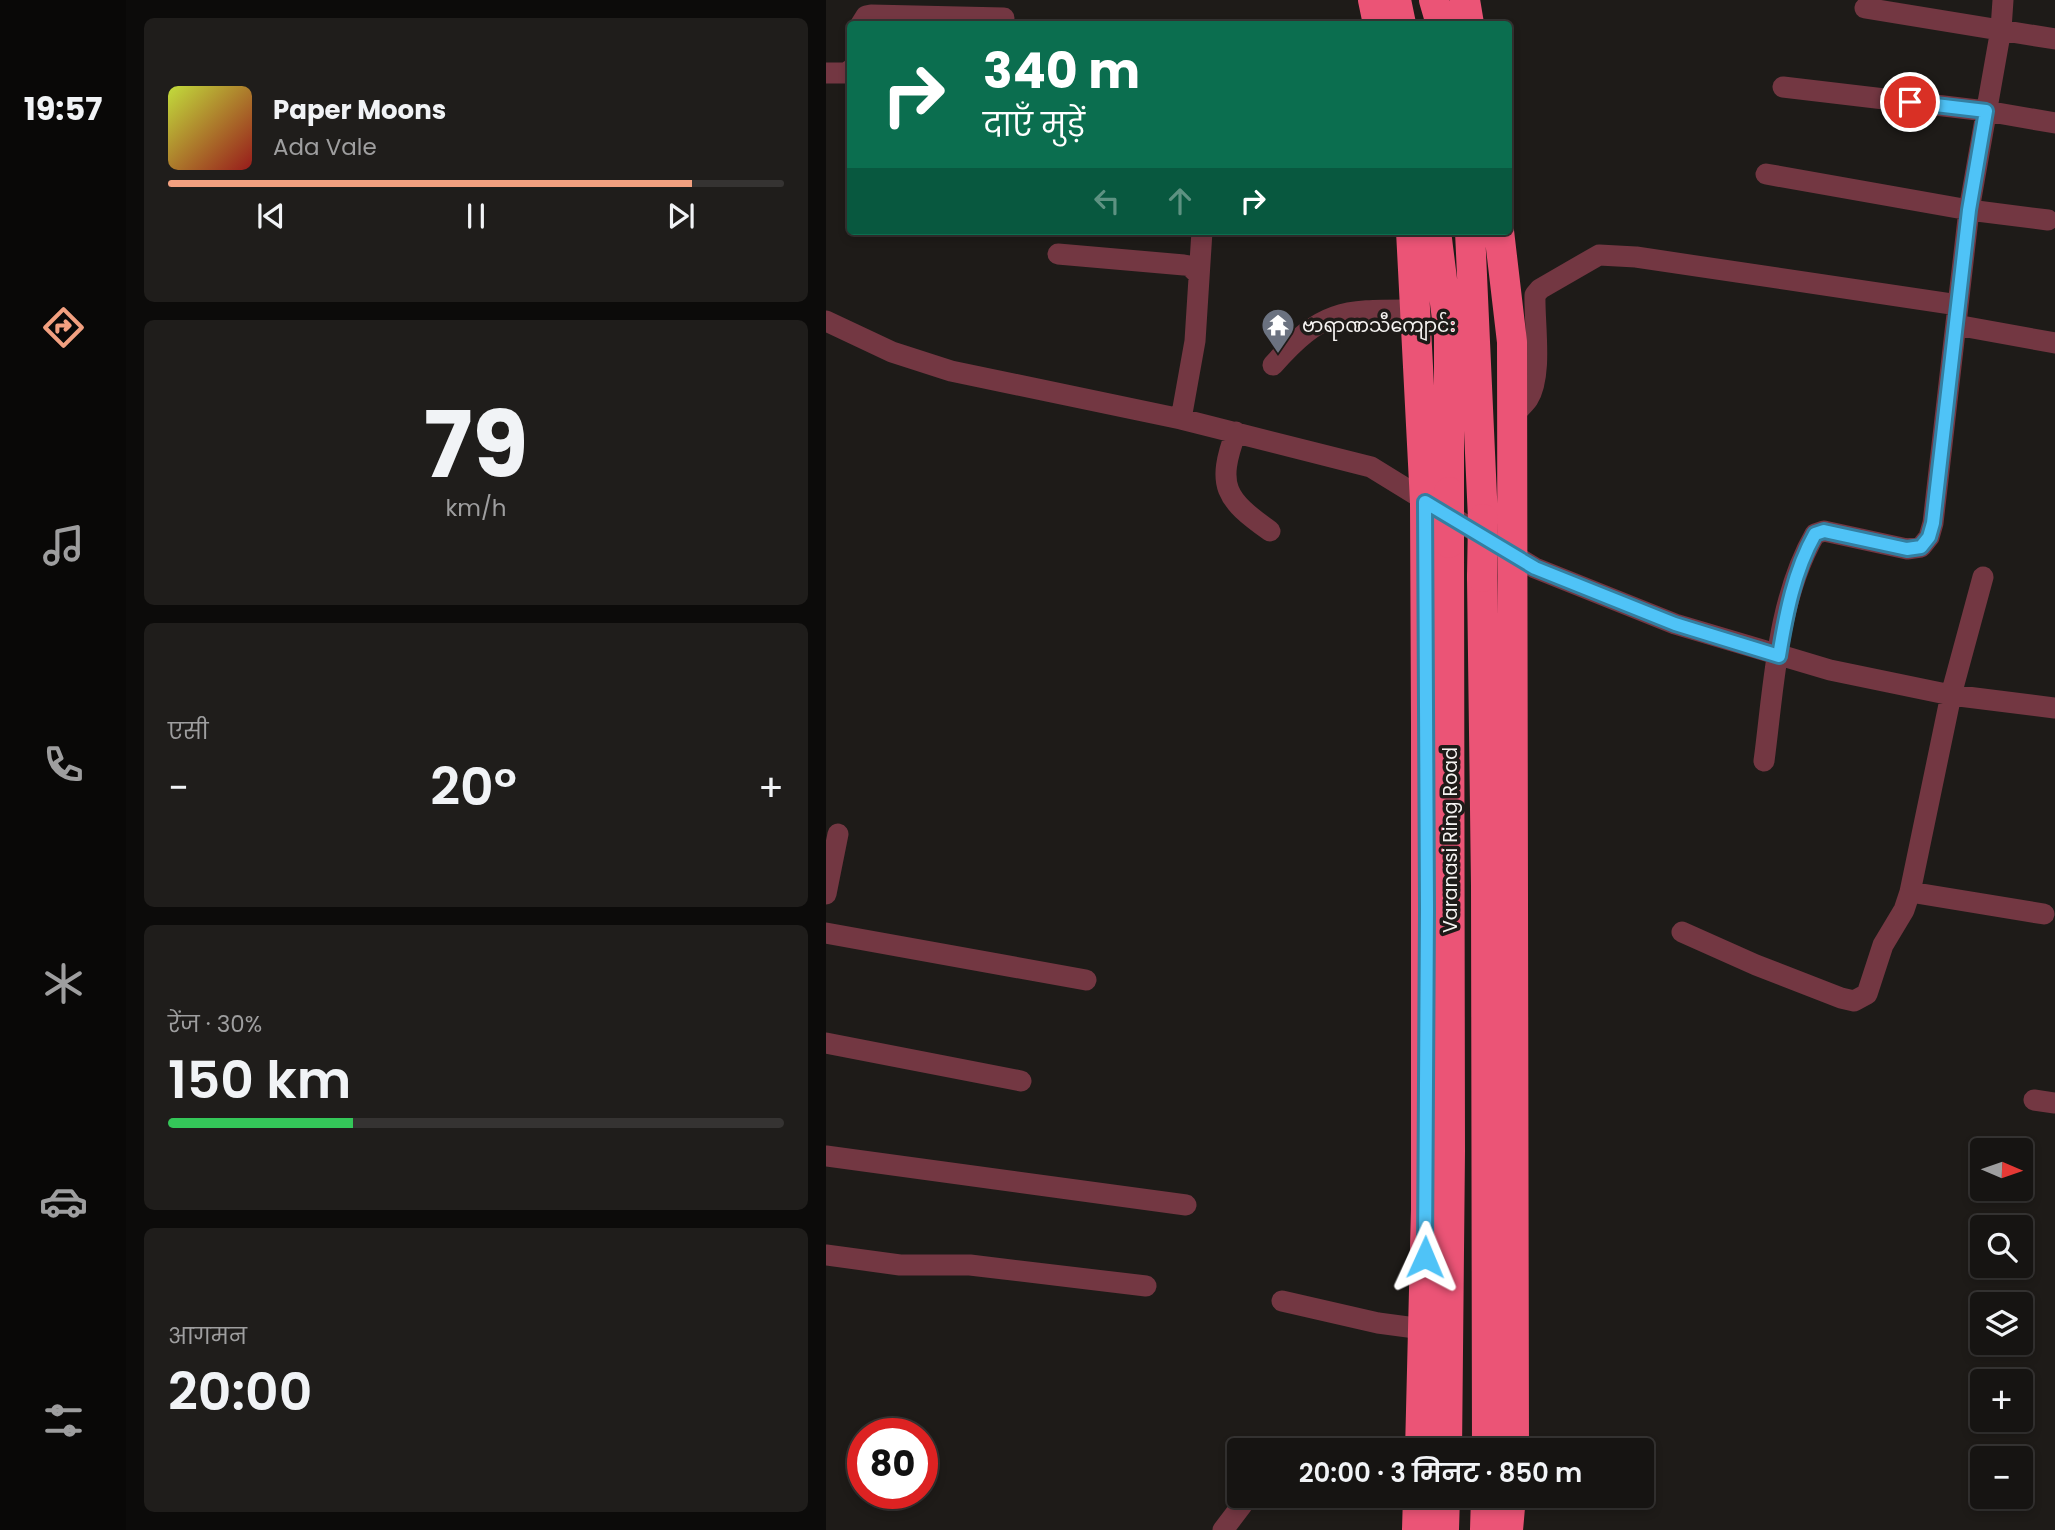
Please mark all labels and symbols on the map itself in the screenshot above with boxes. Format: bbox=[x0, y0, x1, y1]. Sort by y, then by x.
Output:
pin bbox=[1880, 72, 1940, 132]
temple icon: ဗာရာဏသီကျောင်း bbox=[1259, 306, 1297, 355]
place label: ဗာရာဏသီကျောင်း bbox=[1302, 311, 1456, 341]
street label: Varanasi Ring Road bbox=[1437, 747, 1464, 933]
north arrow bbox=[1970, 1138, 2034, 1200]
position arrow bbox=[1388, 1220, 1462, 1294]
speed limit sign: 80 bbox=[847, 1418, 938, 1509]

